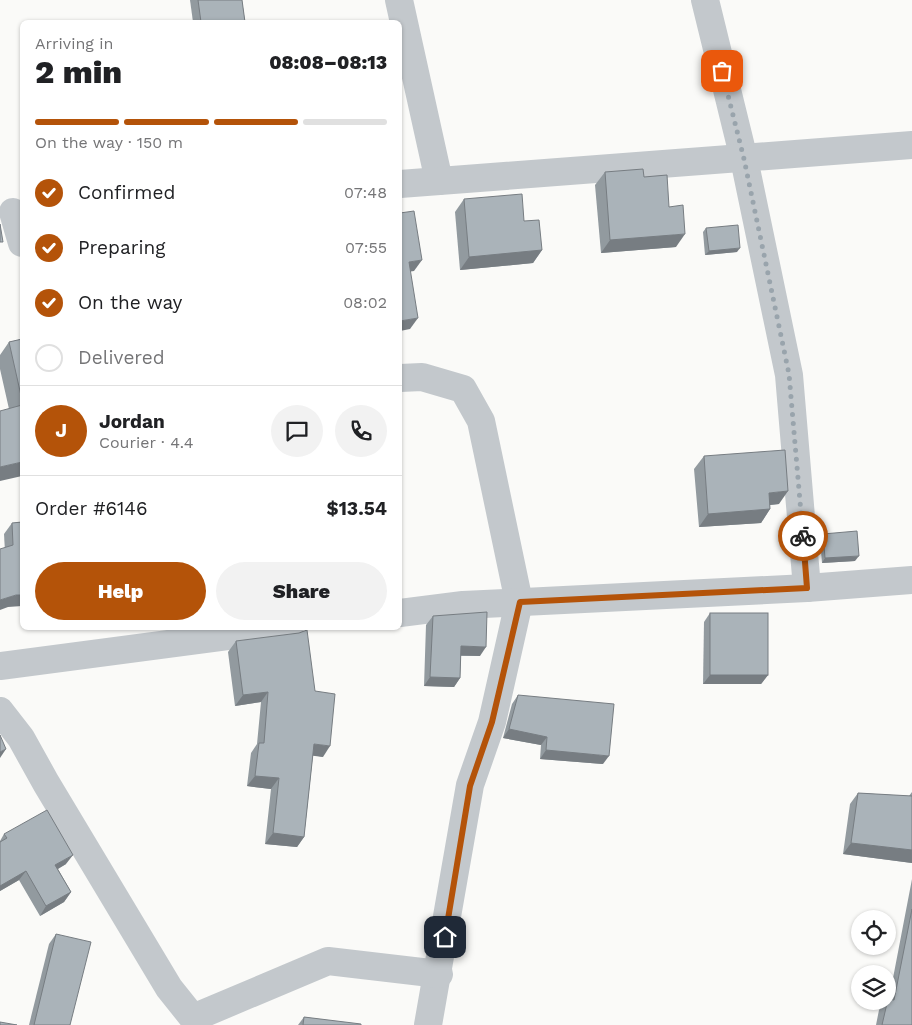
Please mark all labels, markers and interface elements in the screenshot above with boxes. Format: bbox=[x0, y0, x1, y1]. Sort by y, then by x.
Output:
text: Arriving in bbox=[35, 34, 113, 53]
pin bbox=[701, 50, 743, 92]
text: 08:08–08:13 bbox=[269, 51, 387, 74]
text: 2 min bbox=[35, 53, 122, 91]
icon: bag bbox=[708, 57, 736, 85]
text: On the way · 150 m bbox=[35, 133, 183, 152]
icon: check bbox=[35, 179, 63, 207]
text: Confirmed bbox=[78, 181, 175, 204]
text: 07:48 bbox=[344, 183, 387, 202]
icon: check bbox=[35, 234, 63, 262]
text: Preparing bbox=[78, 236, 165, 259]
text: 07:55 bbox=[345, 238, 387, 257]
icon: check bbox=[35, 289, 63, 317]
text: On the way bbox=[78, 291, 182, 314]
text: 08:02 bbox=[343, 293, 387, 312]
text: Delivered bbox=[78, 346, 165, 369]
button: chat bbox=[271, 405, 323, 457]
button: phone bbox=[335, 405, 387, 457]
text: Jordan bbox=[99, 410, 165, 433]
text: J bbox=[55, 419, 67, 442]
text: Courier · 4.4 bbox=[99, 433, 194, 452]
text: Order #6146 bbox=[35, 497, 148, 520]
text: $13.54 bbox=[327, 497, 387, 520]
courier bbox=[778, 511, 828, 561]
icon: bike bbox=[789, 522, 817, 550]
button: Help bbox=[35, 562, 206, 620]
button: Share bbox=[216, 562, 387, 620]
map controls bbox=[851, 910, 896, 1010]
button: locate bbox=[851, 910, 896, 955]
pin bbox=[424, 916, 466, 958]
icon: home bbox=[431, 923, 459, 951]
button: layers bbox=[851, 965, 896, 1010]

